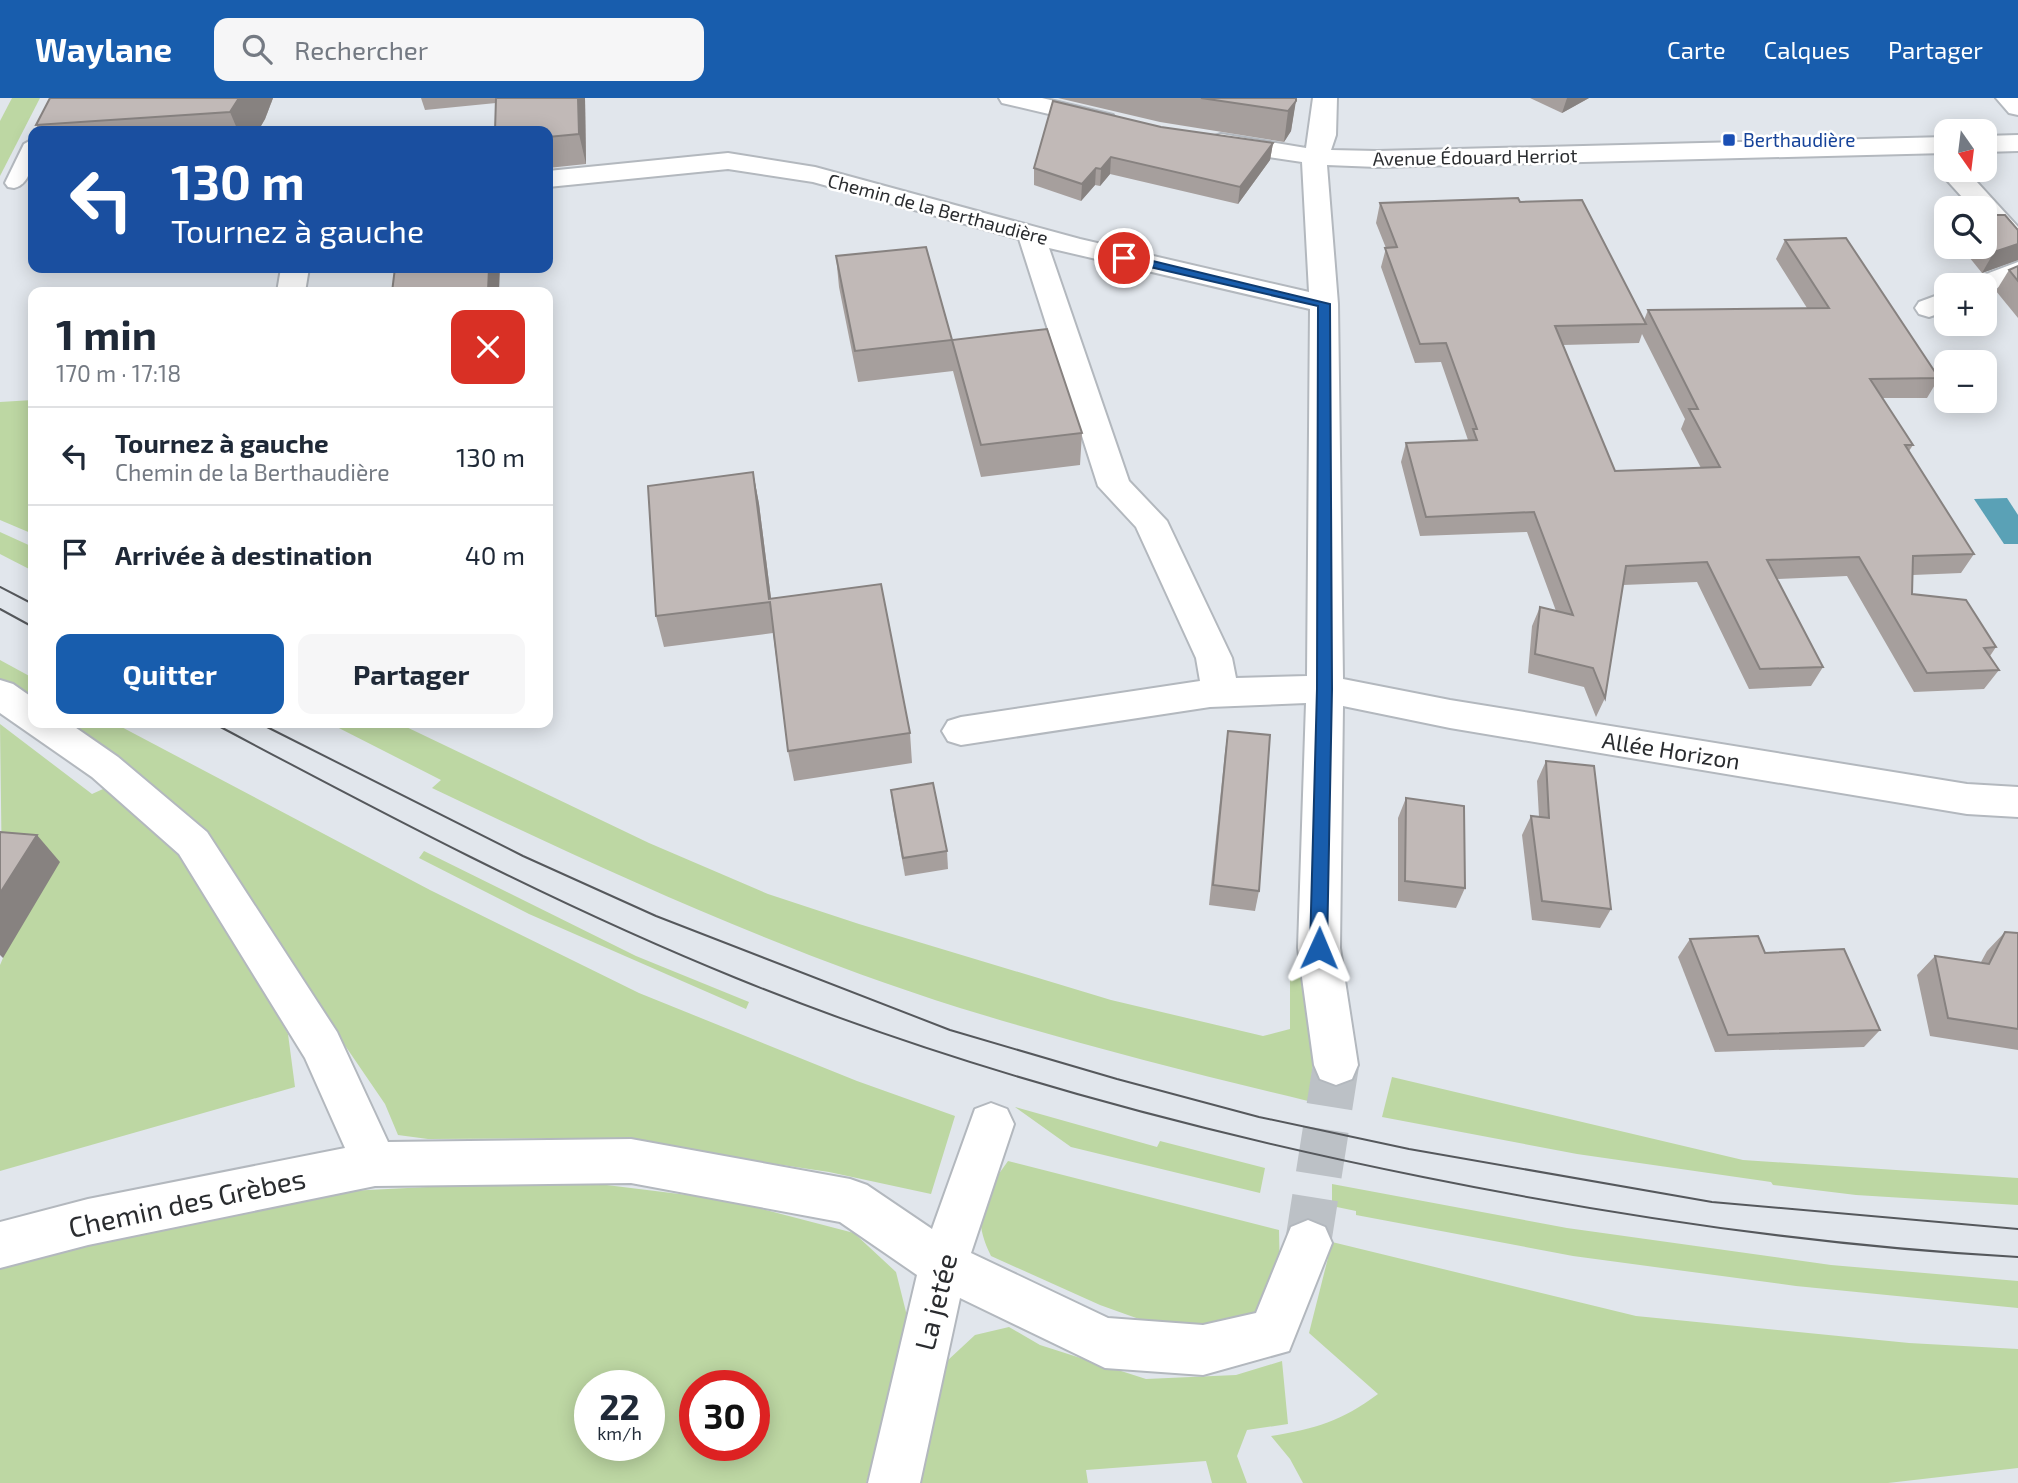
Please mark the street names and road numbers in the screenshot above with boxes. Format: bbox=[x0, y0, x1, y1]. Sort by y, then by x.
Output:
street label: Avenue Édouard Herriot bbox=[1372, 143, 1578, 170]
street label: Chemin de la Berthaudière bbox=[826, 168, 1051, 249]
street label: Allée Horizon bbox=[1600, 725, 1742, 775]
street label: Chemin des Grèbes bbox=[65, 1160, 308, 1244]
street label: La jetée bbox=[907, 1250, 963, 1354]

